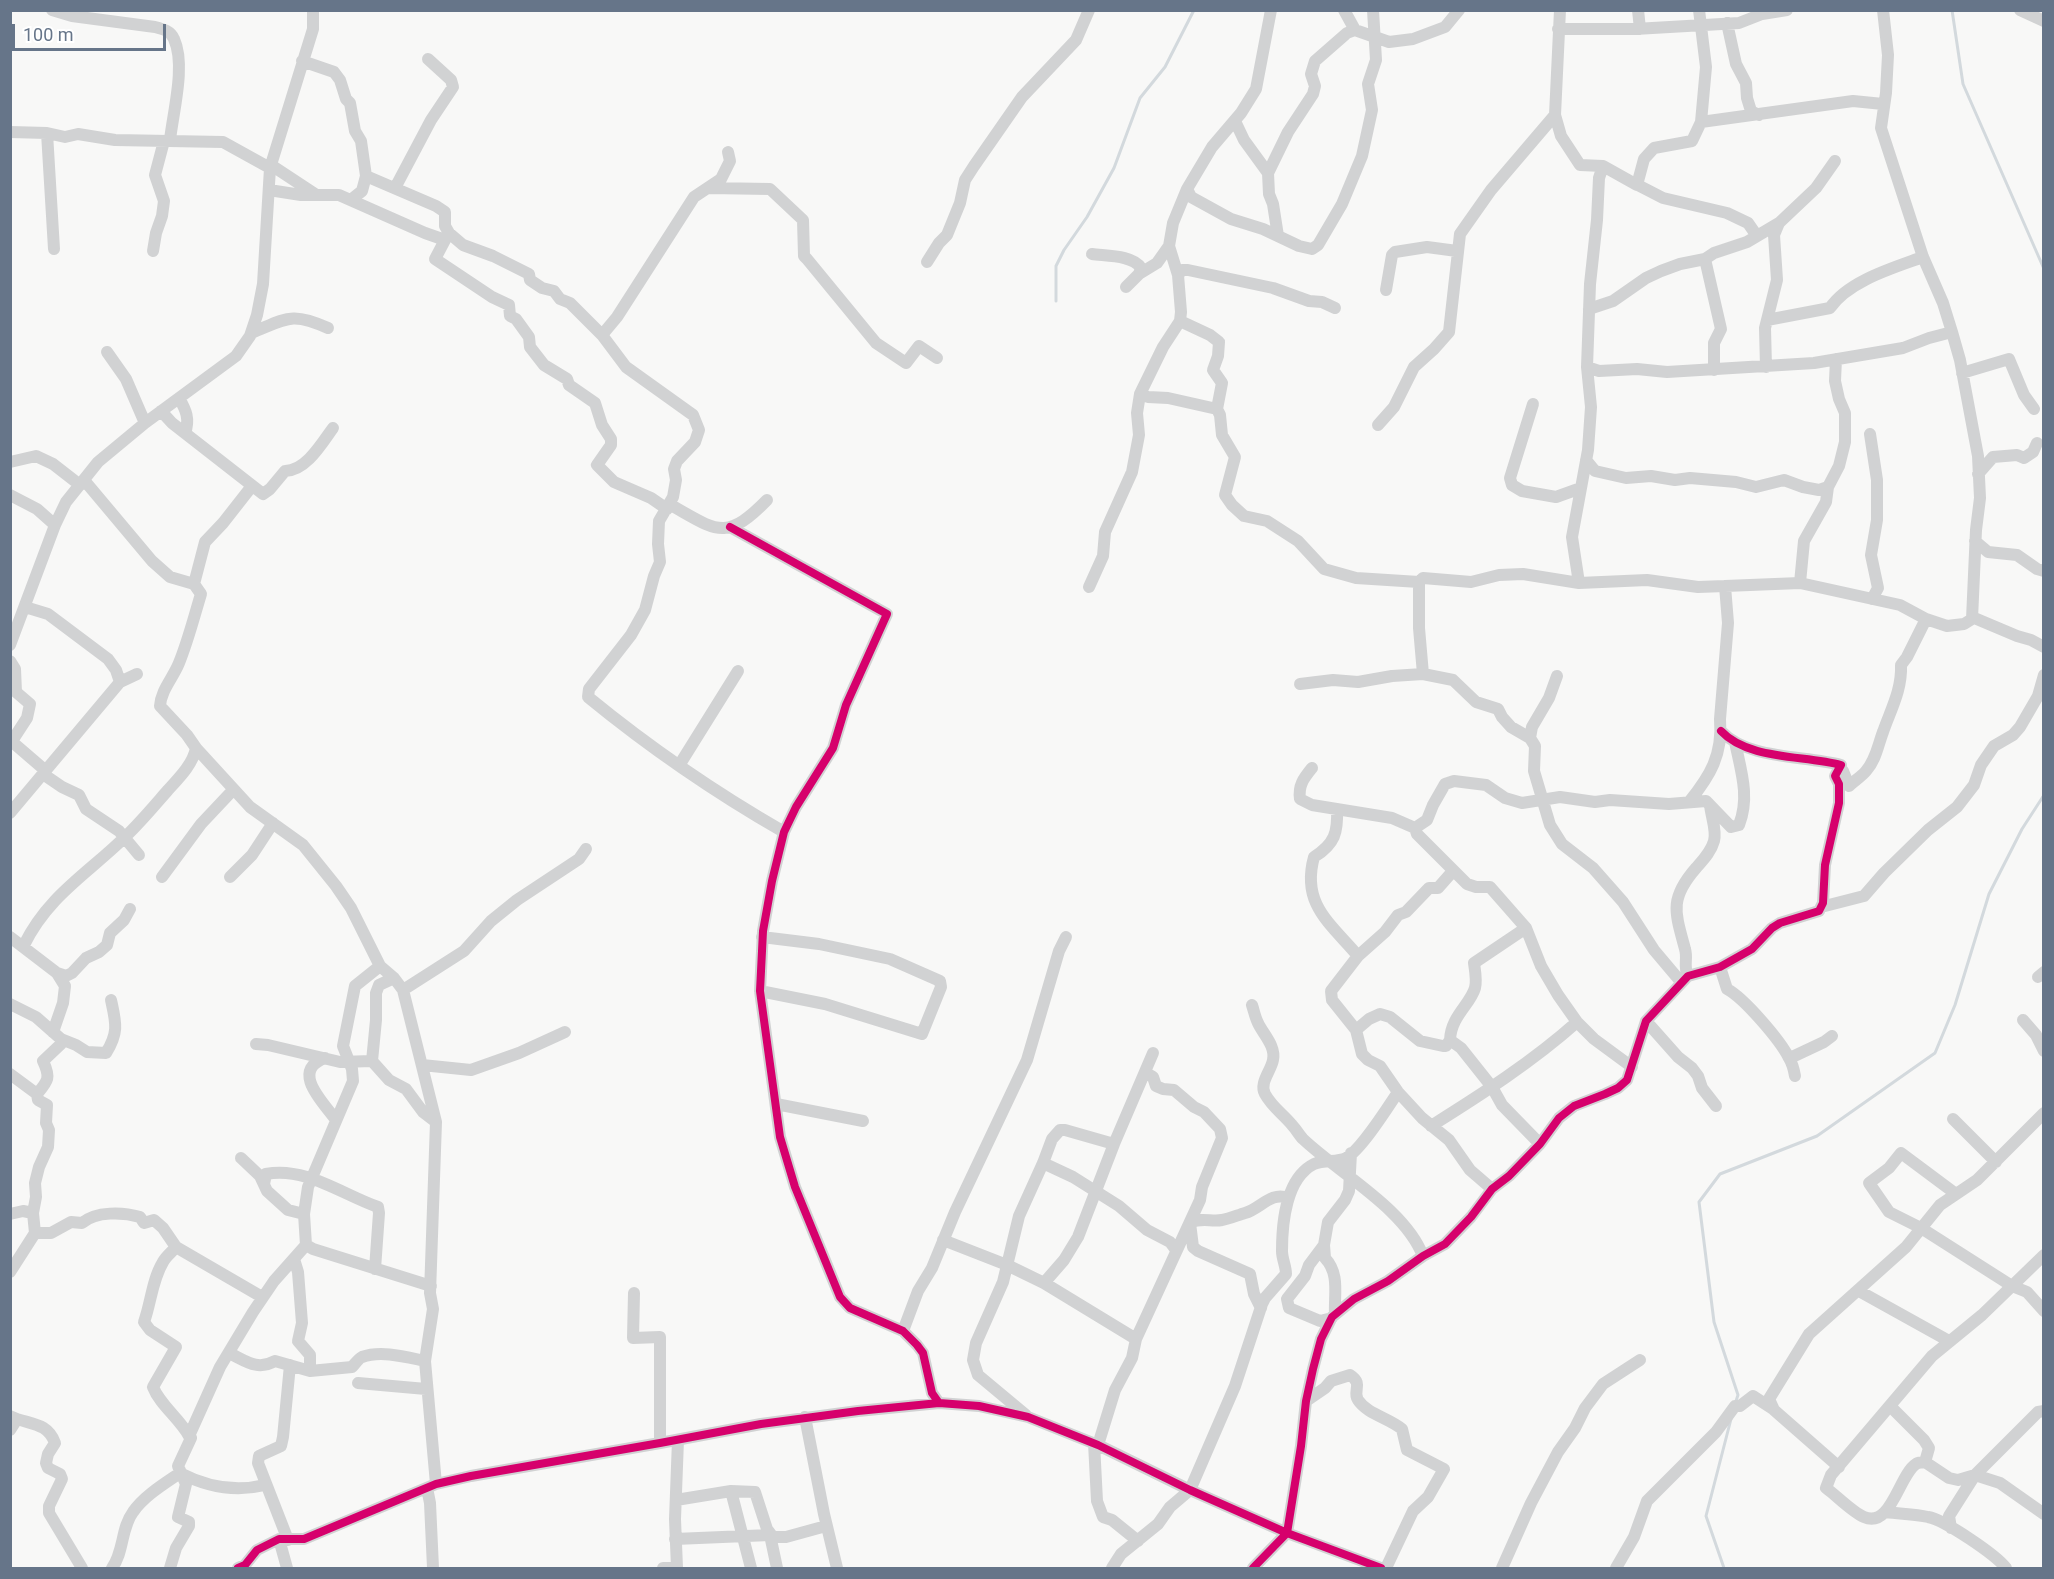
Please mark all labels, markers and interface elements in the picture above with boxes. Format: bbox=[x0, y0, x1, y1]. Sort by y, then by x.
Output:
scale bar bbox=[15, 12, 170, 50]
text: 100 m bbox=[23, 24, 74, 45]

